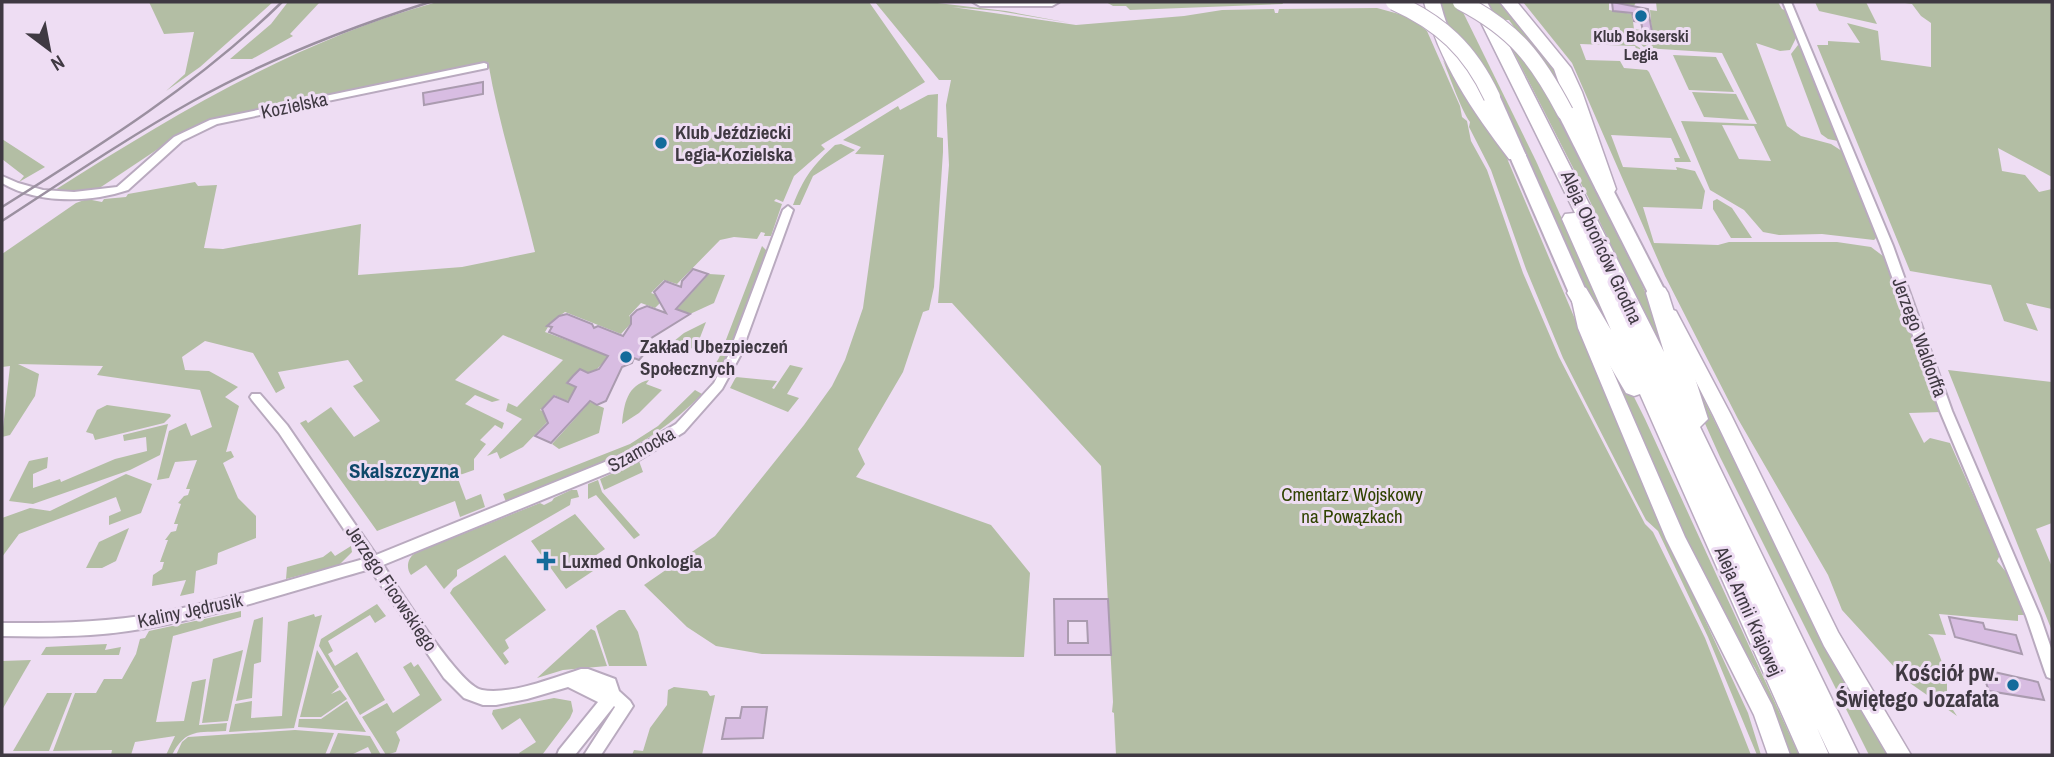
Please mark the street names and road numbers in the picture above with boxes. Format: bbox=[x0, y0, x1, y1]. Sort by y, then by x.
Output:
street label: Kozielska bbox=[258, 85, 330, 125]
street label: Aleja Obrońców Grodna bbox=[1555, 165, 1649, 328]
street label: Jerzego Waldorffa bbox=[1886, 274, 1954, 401]
street label: Szamocka bbox=[603, 420, 679, 478]
street label: Jerzego Ficowskiego bbox=[340, 520, 444, 656]
street label: Aleja Armii Krajowej bbox=[1708, 541, 1789, 680]
street label: Kaliny Jędrusik bbox=[135, 586, 245, 634]

